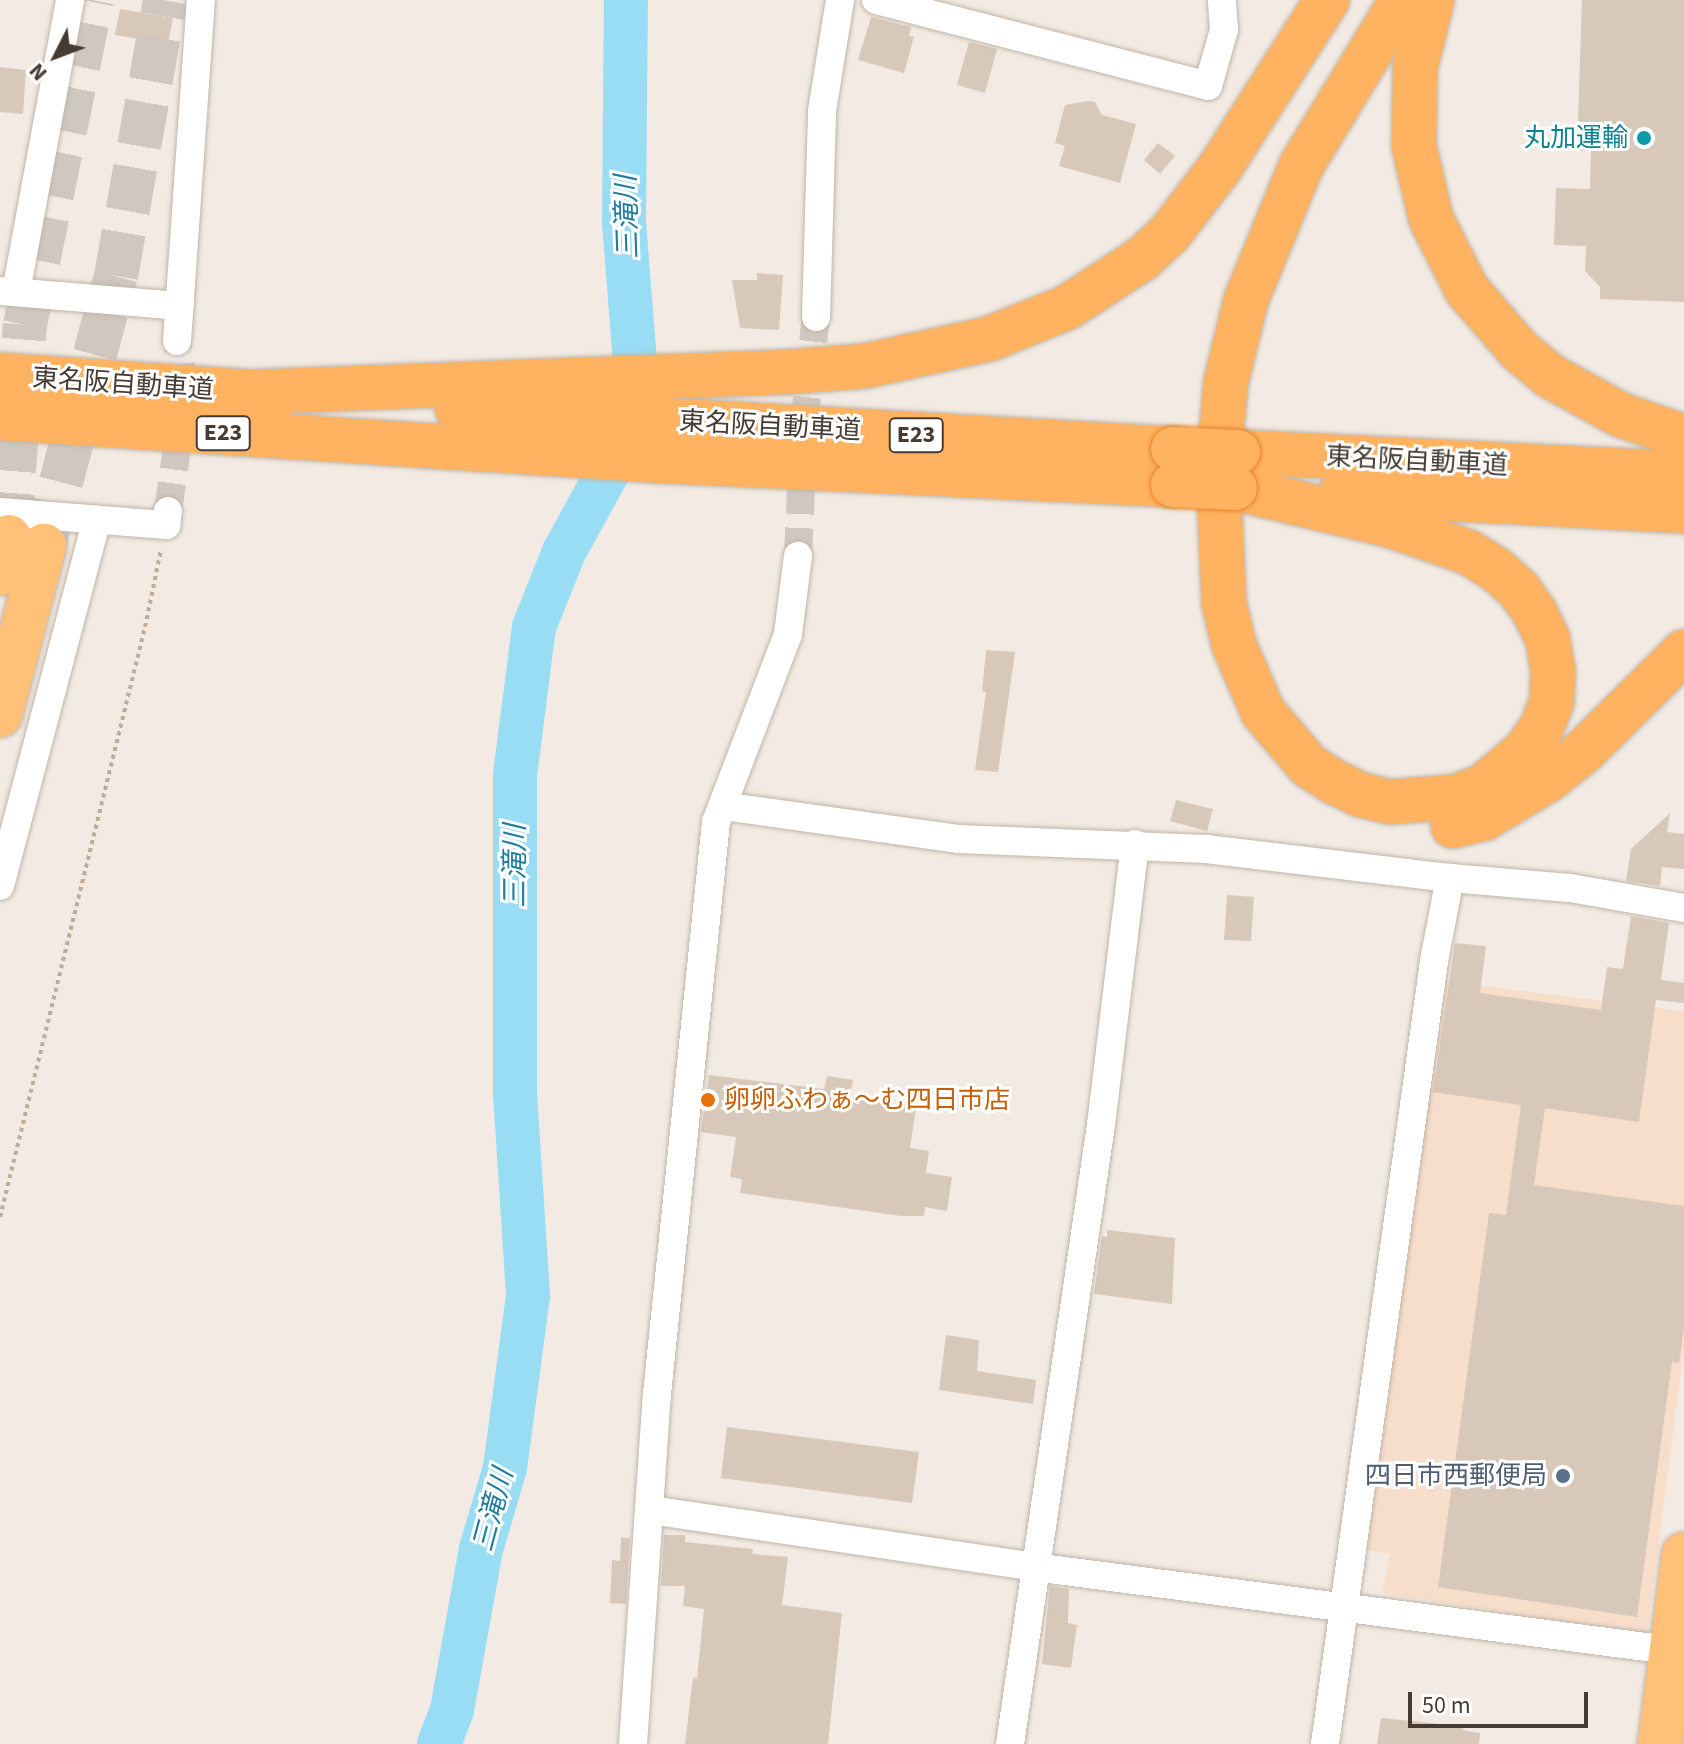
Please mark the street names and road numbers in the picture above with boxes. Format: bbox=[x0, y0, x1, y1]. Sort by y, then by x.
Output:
street label: 東名阪自動車道 bbox=[31, 362, 215, 406]
street label: 東名阪自動車道 bbox=[678, 406, 862, 446]
road number: E23 bbox=[195, 413, 251, 453]
road number: E23 bbox=[888, 415, 944, 455]
street label: 東名阪自動車道 bbox=[1325, 441, 1509, 481]

